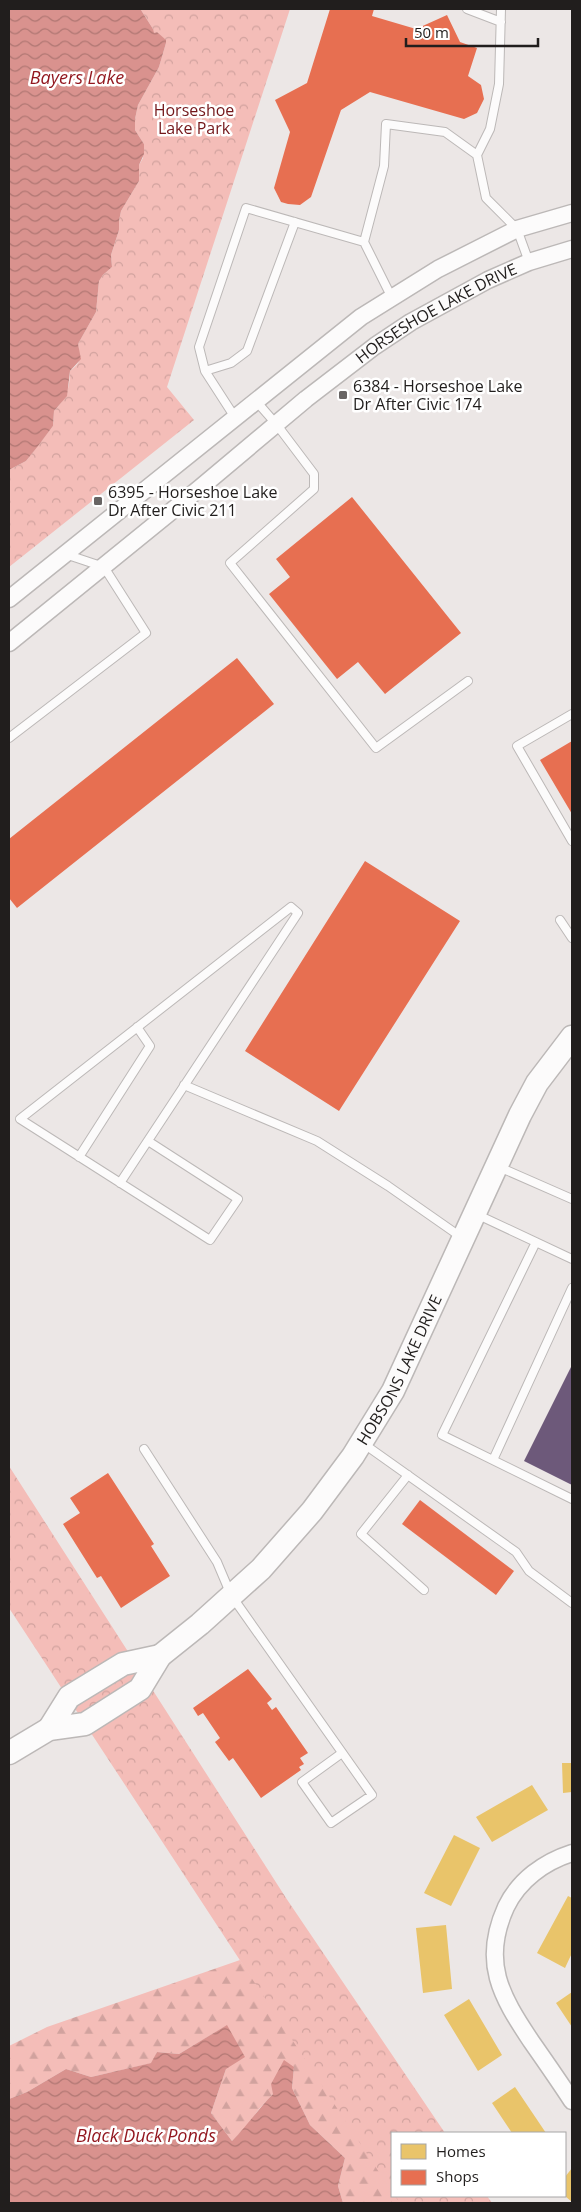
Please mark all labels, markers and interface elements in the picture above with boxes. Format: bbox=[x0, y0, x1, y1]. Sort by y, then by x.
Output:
scale bar bbox=[406, 15, 538, 47]
text: 50 m bbox=[414, 22, 449, 42]
water label: Bayers Lake bbox=[30, 65, 124, 89]
park label: Horseshoe Lake Park bbox=[154, 99, 234, 139]
street label: HORSESHOE LAKE DRIVE bbox=[351, 258, 520, 368]
place label: 6384 - Horseshoe Lake Dr After Civic 174 bbox=[353, 375, 522, 415]
marker: 6384 - Horseshoe Lake Dr After Civic 174 bbox=[337, 389, 349, 401]
place label: 6395 - Horseshoe Lake Dr After Civic 211 bbox=[108, 481, 277, 521]
marker: 6395 - Horseshoe Lake Dr After Civic 211 bbox=[92, 495, 104, 507]
street label: HOBSONS LAKE DRIVE bbox=[351, 1291, 447, 1449]
water label: Black Duck Ponds bbox=[76, 2123, 216, 2147]
legend bbox=[391, 2132, 566, 2197]
text: Homes bbox=[436, 2141, 486, 2161]
text: Shops bbox=[436, 2166, 479, 2186]

